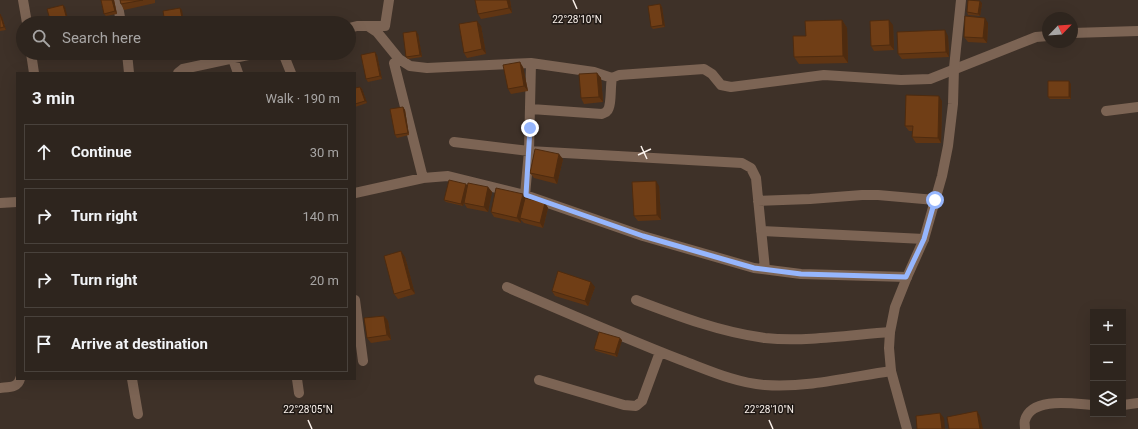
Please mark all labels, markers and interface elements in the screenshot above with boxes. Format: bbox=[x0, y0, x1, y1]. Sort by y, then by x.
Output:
north arrow bbox=[1042, 12, 1078, 48]
text: 22°28'10"N bbox=[552, 14, 602, 25]
search box bbox=[16, 16, 356, 60]
icon: search bbox=[30, 27, 52, 49]
text: Search here bbox=[62, 29, 141, 47]
text: 3 min bbox=[32, 88, 75, 108]
text: Walk · 190 m bbox=[265, 91, 340, 106]
route end bbox=[521, 119, 539, 137]
icon: ahead bbox=[33, 141, 55, 163]
text: Continue bbox=[71, 143, 132, 161]
text: 30 m bbox=[310, 145, 339, 160]
route start bbox=[926, 191, 944, 209]
icon: right bbox=[33, 205, 55, 227]
text: Turn right bbox=[71, 207, 137, 225]
text: 140 m bbox=[302, 209, 339, 224]
icon: right bbox=[33, 269, 55, 291]
text: Turn right bbox=[71, 271, 137, 289]
text: 20 m bbox=[310, 273, 339, 288]
map controls bbox=[1090, 309, 1126, 417]
button: + bbox=[1090, 309, 1126, 345]
icon: arrive bbox=[33, 333, 55, 355]
text: Arrive at destination bbox=[71, 335, 208, 353]
button: − bbox=[1090, 345, 1126, 381]
button: layers bbox=[1090, 381, 1126, 417]
text: 22°28'05"N bbox=[283, 404, 333, 415]
text: 22°28'10"N bbox=[744, 404, 794, 415]

